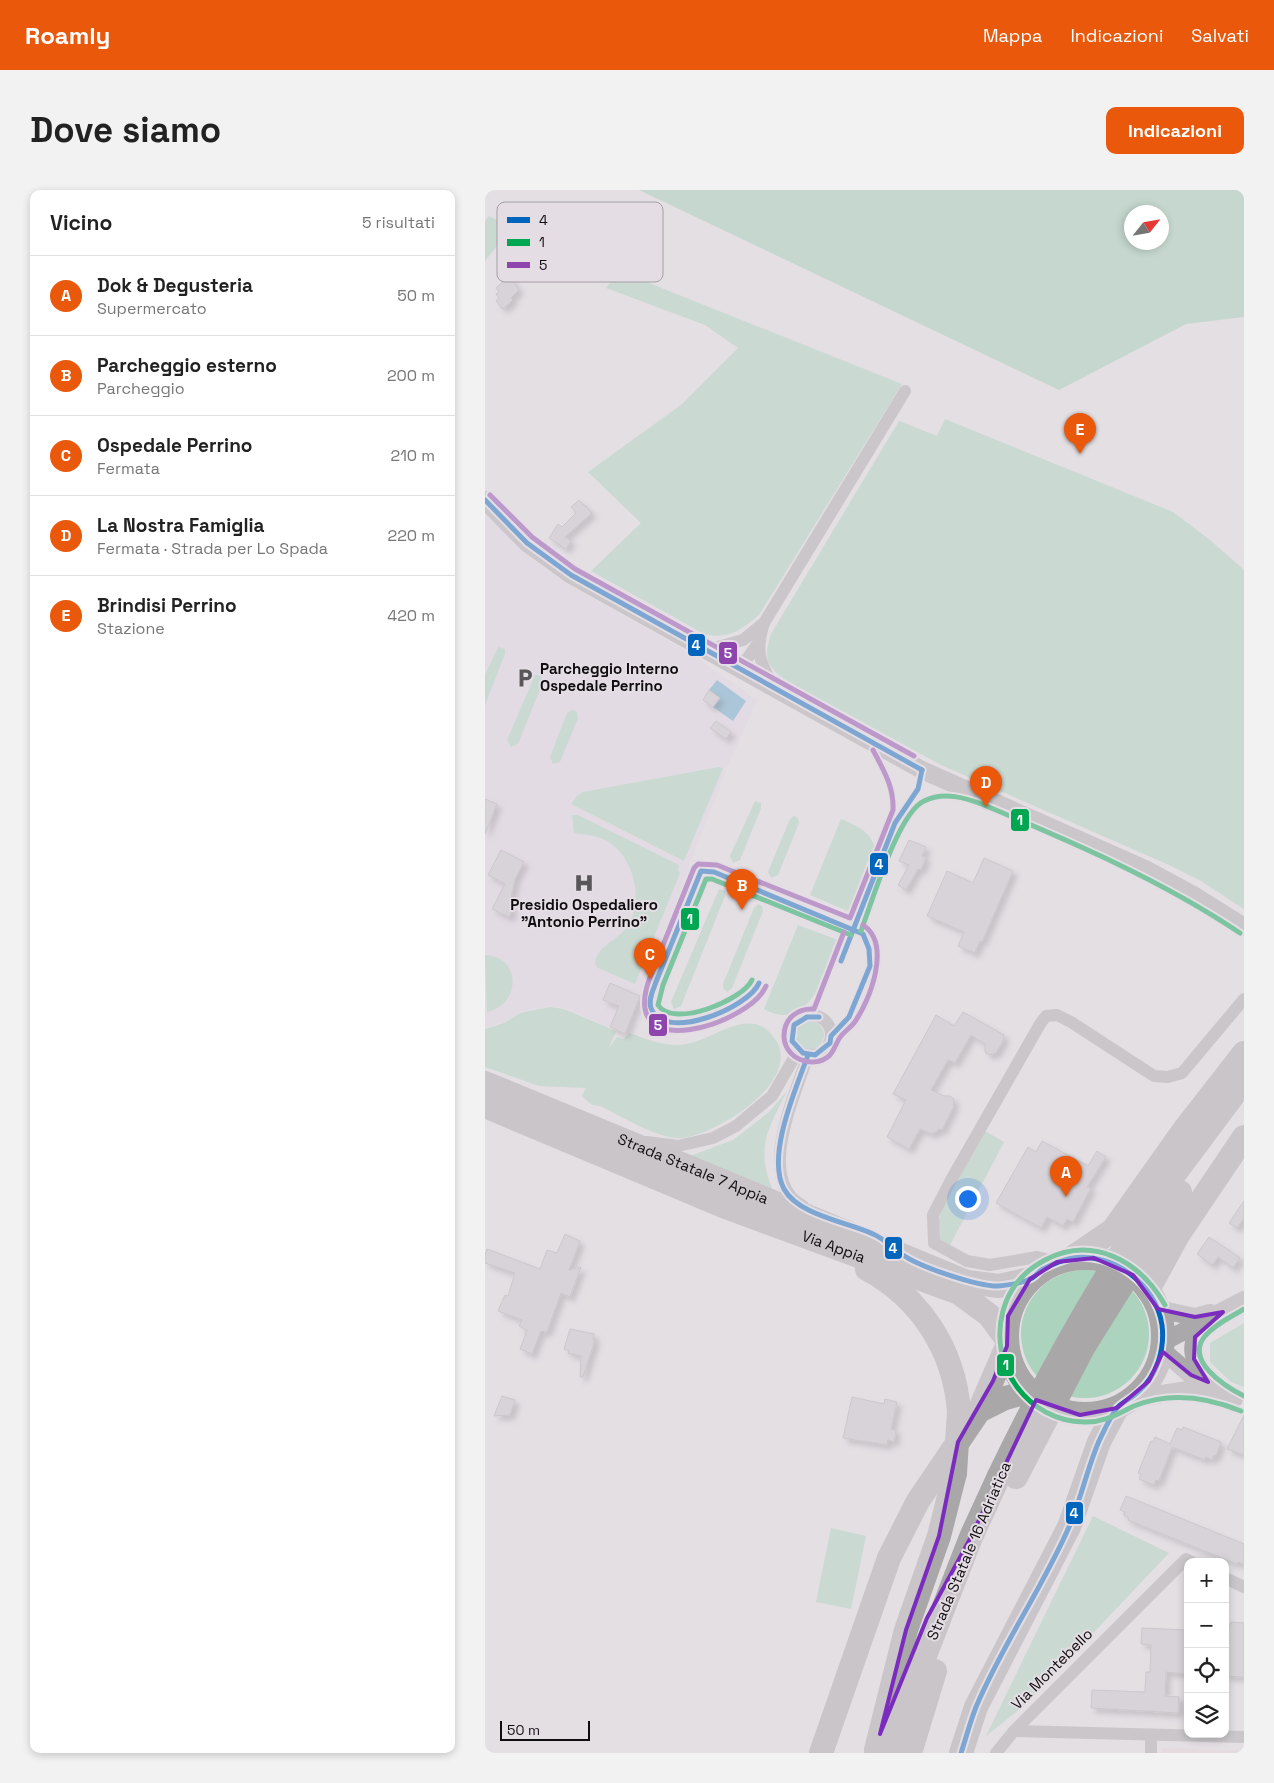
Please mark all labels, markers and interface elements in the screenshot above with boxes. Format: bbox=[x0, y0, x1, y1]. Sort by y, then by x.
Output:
text: Roamly bbox=[25, 20, 110, 51]
text: Mappa bbox=[983, 24, 1042, 47]
text: Indicazioni bbox=[1070, 24, 1163, 47]
text: Salvati bbox=[1191, 24, 1249, 47]
button: Indicazioni bbox=[1106, 107, 1244, 154]
text: Dove siamo bbox=[30, 108, 221, 152]
legend bbox=[497, 202, 663, 282]
north arrow bbox=[1124, 205, 1169, 250]
text: Vicino bbox=[50, 209, 112, 236]
text: 4 bbox=[539, 211, 548, 229]
text: 5 risultati bbox=[362, 212, 435, 233]
text: 1 bbox=[539, 233, 545, 251]
text: 5 bbox=[539, 256, 547, 274]
text: Dok & Degusteria bbox=[97, 273, 253, 298]
text: A bbox=[61, 285, 71, 306]
text: 50 m bbox=[397, 285, 435, 306]
text: Supermercato bbox=[97, 298, 207, 319]
text: Parcheggio esterno bbox=[97, 353, 277, 378]
text: B bbox=[61, 365, 71, 386]
text: 200 m bbox=[387, 365, 435, 386]
text: Parcheggio bbox=[97, 378, 185, 399]
pin: E bbox=[1064, 413, 1096, 454]
text: Ospedale Perrino bbox=[97, 433, 252, 458]
text: C bbox=[61, 445, 71, 466]
text: 210 m bbox=[391, 445, 435, 466]
text: Fermata bbox=[97, 458, 160, 479]
text: La Nostra Famiglia bbox=[97, 513, 264, 538]
text: D bbox=[61, 525, 71, 546]
text: 220 m bbox=[388, 525, 435, 546]
text: Fermata · Strada per Lo Spada bbox=[97, 538, 328, 559]
text: Brindisi Perrino bbox=[97, 593, 237, 618]
text: E bbox=[62, 605, 70, 626]
text: 420 m bbox=[387, 605, 435, 626]
text: Stazione bbox=[97, 618, 165, 639]
line badge: 4 bbox=[687, 633, 706, 657]
text: 4 bbox=[692, 636, 701, 654]
line badge: 5 bbox=[718, 641, 738, 665]
text: 5 bbox=[724, 644, 732, 662]
place label: Parcheggio Interno Ospedale Perrino bbox=[540, 659, 679, 695]
parking icon: Parcheggio Interno Ospedale Perrino bbox=[514, 667, 536, 689]
pin: D bbox=[970, 766, 1002, 807]
line badge: 1 bbox=[1010, 808, 1030, 832]
text: 1 bbox=[1017, 811, 1023, 829]
line badge: 4 bbox=[869, 852, 889, 876]
text: 4 bbox=[875, 855, 884, 873]
pin: B bbox=[726, 869, 758, 910]
hospital icon: Presidio Ospedaliero "Antonio Perrino" bbox=[573, 872, 595, 894]
place label: Presidio Ospedaliero "Antonio Perrino" bbox=[510, 895, 658, 931]
line badge: 1 bbox=[680, 907, 700, 931]
text: 1 bbox=[687, 910, 693, 928]
pin: C bbox=[634, 938, 666, 979]
line badge: 5 bbox=[648, 1013, 668, 1037]
text: 5 bbox=[654, 1016, 662, 1034]
street label: Strada Statale 7 Appia bbox=[615, 1129, 772, 1208]
pin: A bbox=[1050, 1156, 1082, 1197]
your location bbox=[955, 1186, 981, 1212]
street label: Via Appia bbox=[799, 1226, 869, 1267]
line badge: 4 bbox=[884, 1236, 903, 1260]
text: 4 bbox=[889, 1239, 898, 1257]
line badge: 1 bbox=[996, 1353, 1015, 1377]
text: 1 bbox=[1003, 1356, 1009, 1374]
street label: Strada Statale 16 Adriatica bbox=[922, 1458, 1015, 1643]
line badge: 4 bbox=[1065, 1501, 1084, 1525]
text: 4 bbox=[1070, 1504, 1079, 1522]
map controls bbox=[1184, 1558, 1229, 1738]
button: + bbox=[1184, 1558, 1229, 1603]
button: − bbox=[1184, 1603, 1229, 1648]
street label: Via Montebello bbox=[1007, 1624, 1096, 1713]
button: locate bbox=[1184, 1648, 1229, 1693]
button: layers bbox=[1184, 1693, 1229, 1738]
scale bar bbox=[500, 1718, 590, 1741]
text: 50 m bbox=[507, 1721, 540, 1739]

